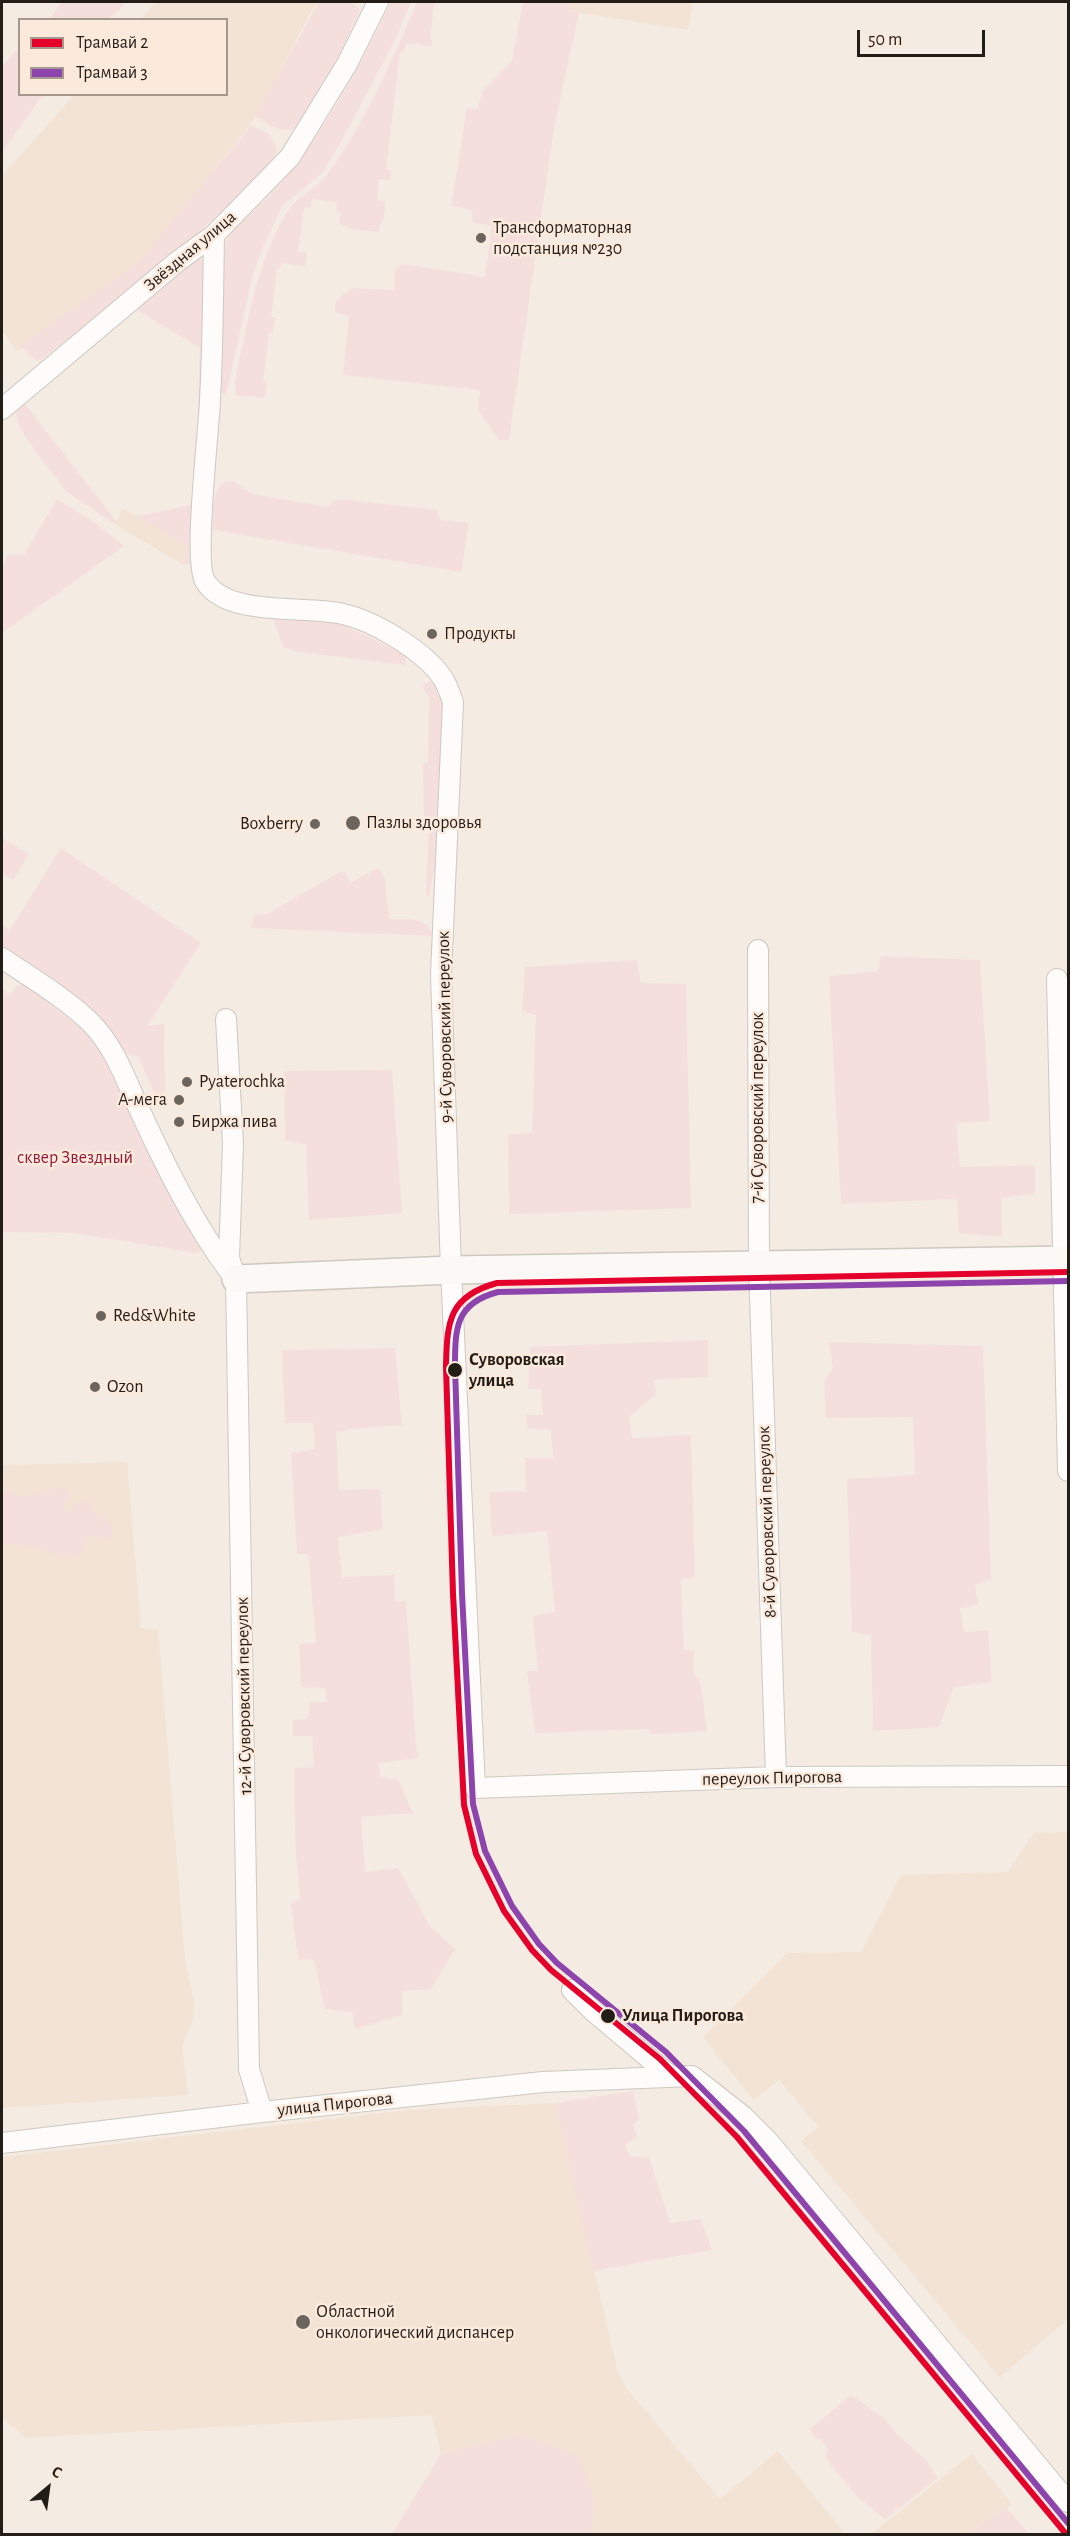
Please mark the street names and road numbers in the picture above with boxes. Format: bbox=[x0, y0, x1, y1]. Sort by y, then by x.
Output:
street label: Звёздная улица bbox=[139, 206, 241, 296]
street label: 9-й Суворовский переулок bbox=[433, 931, 457, 1123]
street label: 7-й Суворовский переулок bbox=[747, 1012, 769, 1204]
street label: 8-й Суворовский переулок bbox=[753, 1426, 781, 1618]
street label: 12-й Суворовский переулок bbox=[231, 1597, 257, 1795]
street label: переулок Пирогова bbox=[702, 1766, 842, 1790]
street label: улица Пирогова bbox=[276, 2087, 394, 2121]

